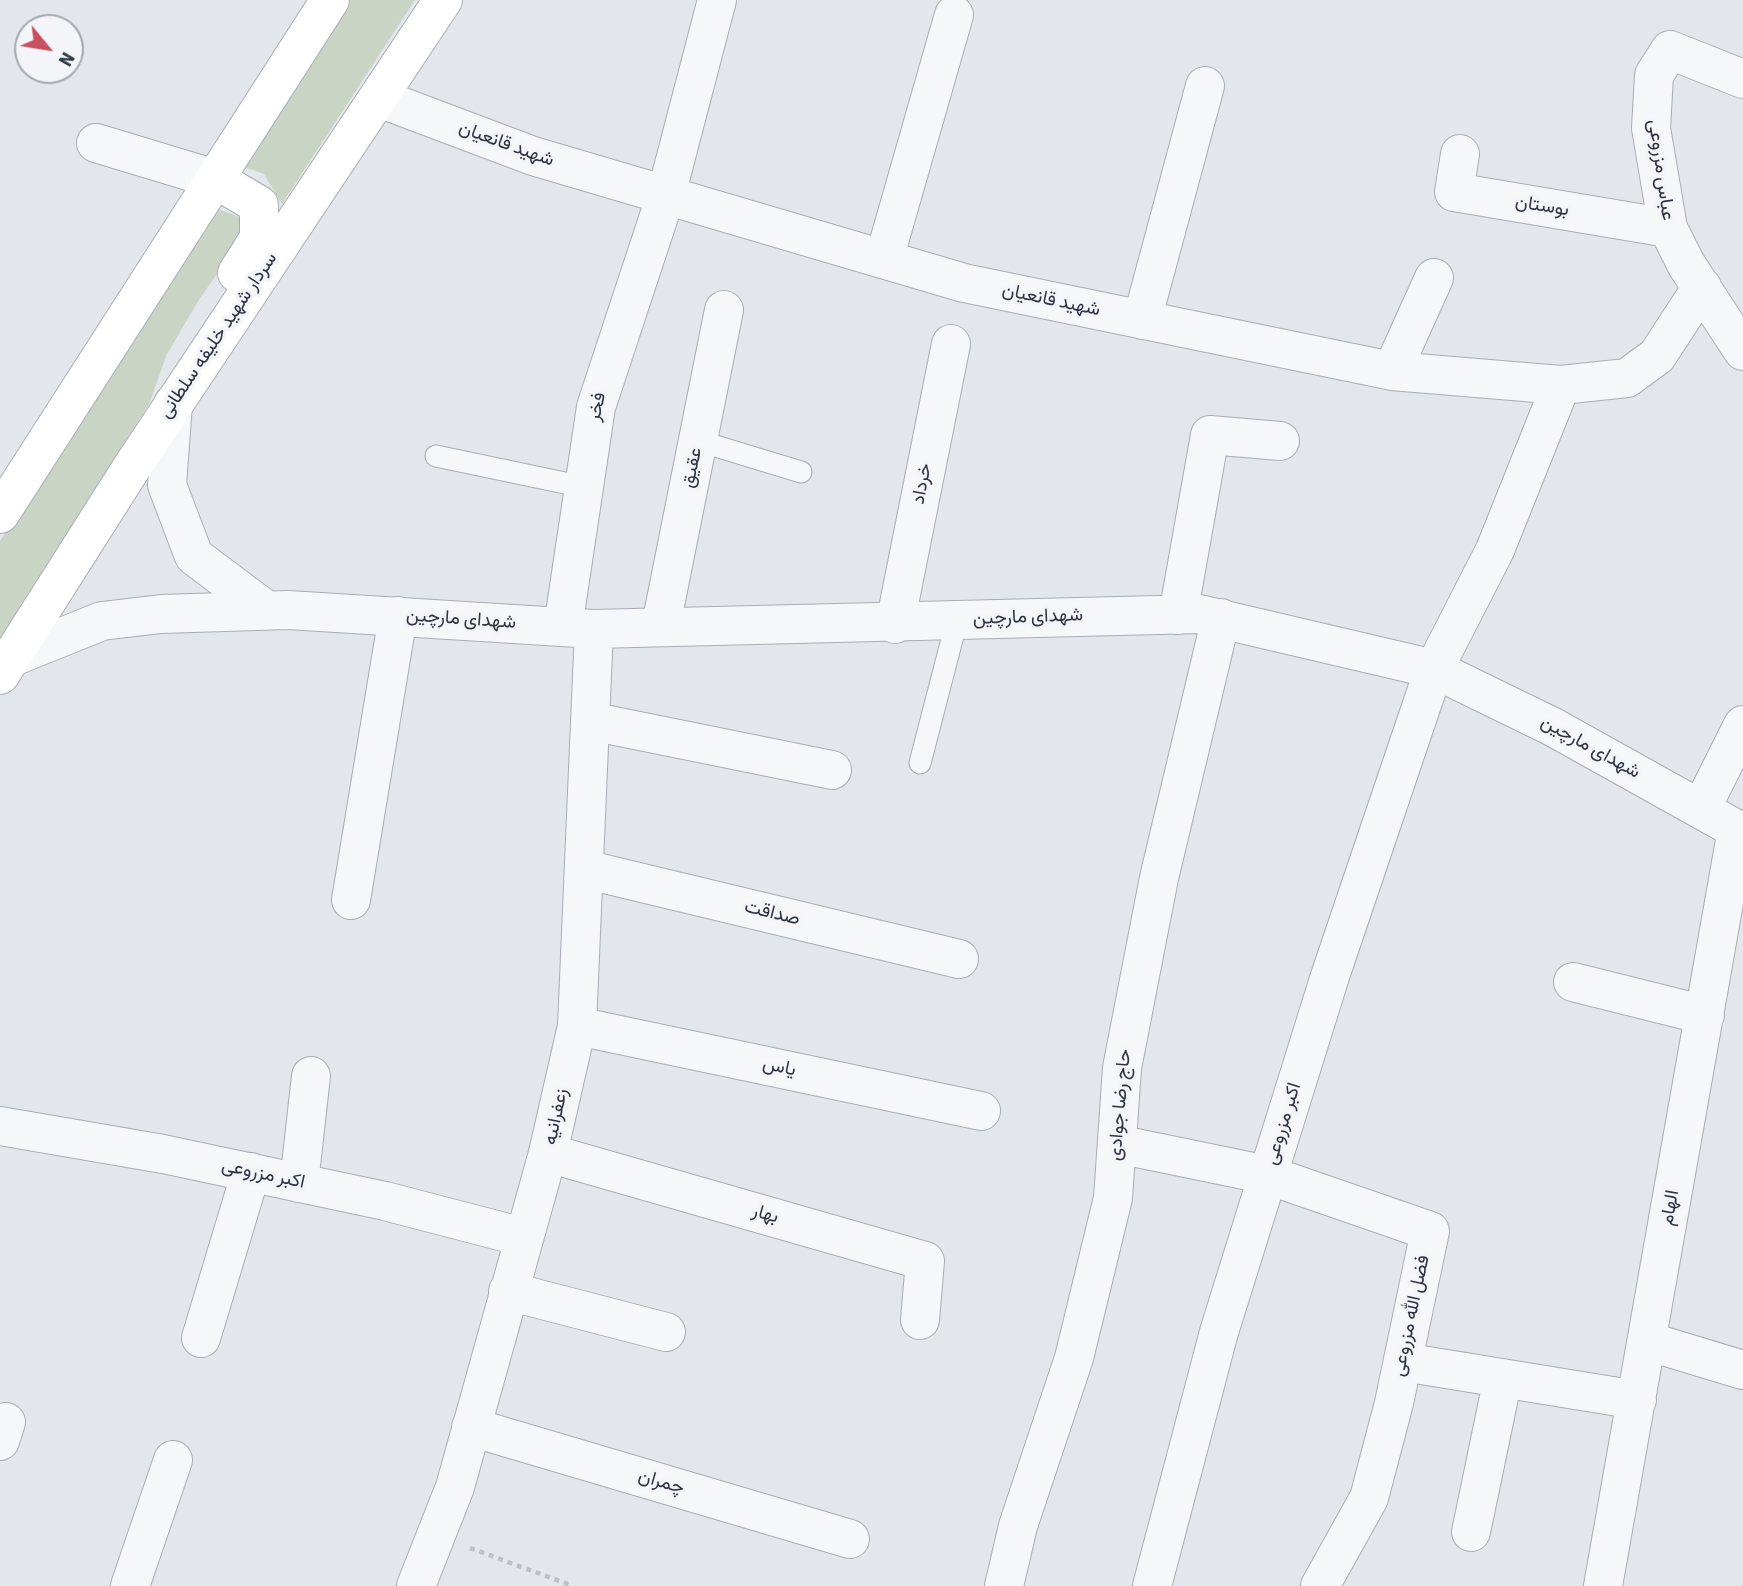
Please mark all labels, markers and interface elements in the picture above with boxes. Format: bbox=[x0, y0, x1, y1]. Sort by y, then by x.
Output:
north arrow bbox=[14, 14, 84, 84]
text: N bbox=[51, 47, 81, 71]
street label: شهید قانعیان bbox=[455, 117, 557, 173]
street label: عباس مزروعی bbox=[1642, 118, 1678, 222]
street label: بوستان bbox=[1513, 192, 1571, 222]
street label: سردار شهید خلیفه سلطانی bbox=[155, 249, 283, 423]
street label: شهید قانعیان bbox=[1000, 279, 1102, 323]
street label: فخر bbox=[584, 390, 612, 424]
street label: عقیق bbox=[678, 446, 708, 490]
street label: خرداد bbox=[908, 462, 938, 506]
street label: شهدای مارچین bbox=[405, 605, 517, 635]
street label: شهدای مارچین bbox=[973, 605, 1083, 631]
street label: شهدای مارچین bbox=[1536, 711, 1644, 785]
street label: صداقت bbox=[742, 896, 802, 932]
street label: حاج رضا جوادی bbox=[1105, 1048, 1137, 1162]
street label: یاس bbox=[760, 1053, 798, 1083]
street label: اکبر مزروعی bbox=[1261, 1080, 1307, 1168]
street label: زعفرانیه bbox=[540, 1087, 574, 1147]
street label: اکبر مزروعی bbox=[219, 1155, 307, 1195]
street label: الهام bbox=[1657, 1188, 1685, 1228]
street label: بهار bbox=[749, 1200, 781, 1230]
street label: فضل الله مزروعی bbox=[1388, 1253, 1436, 1379]
street label: چمران bbox=[635, 1466, 687, 1500]

